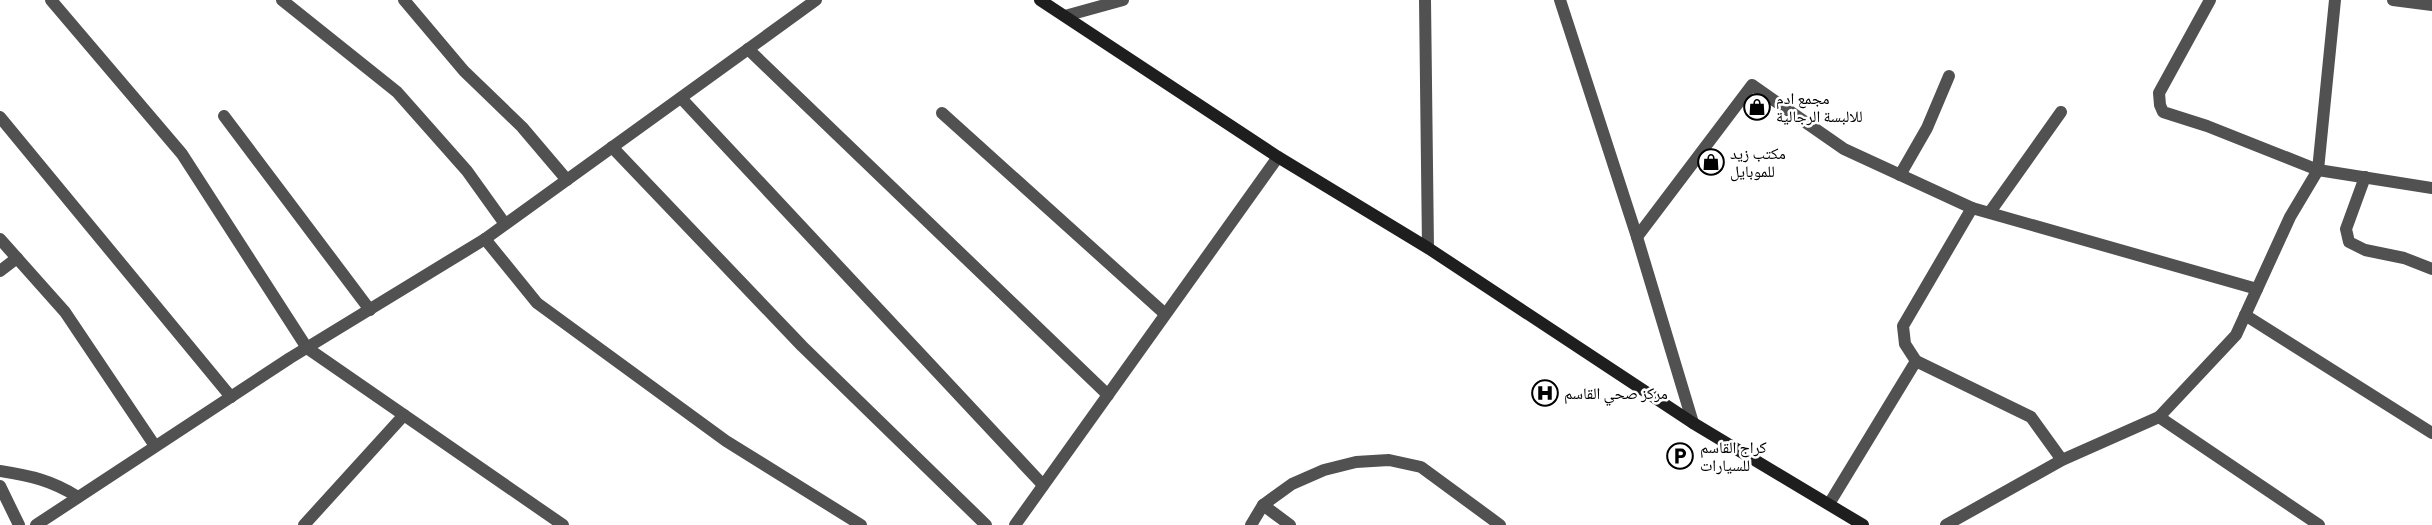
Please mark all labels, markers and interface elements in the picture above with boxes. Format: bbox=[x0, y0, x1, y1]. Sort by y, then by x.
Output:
place label: مجمع ادم للالبسة الرجالية bbox=[1776, 88, 1863, 128]
shop icon: مجمع ادم للالبسة الرجالية bbox=[1742, 92, 1772, 122]
place label: مكتب زيد للموبايل bbox=[1730, 143, 1786, 183]
shop icon: مكتب زيد للموبايل bbox=[1696, 147, 1726, 177]
hospital icon: مركز صحي القاسم bbox=[1530, 378, 1560, 408]
place label: مركز صحي القاسم bbox=[1564, 383, 1668, 406]
place label: كراج القاسم للسيارات bbox=[1700, 437, 1767, 477]
parking icon: كراج القاسم للسيارات bbox=[1665, 441, 1695, 471]

